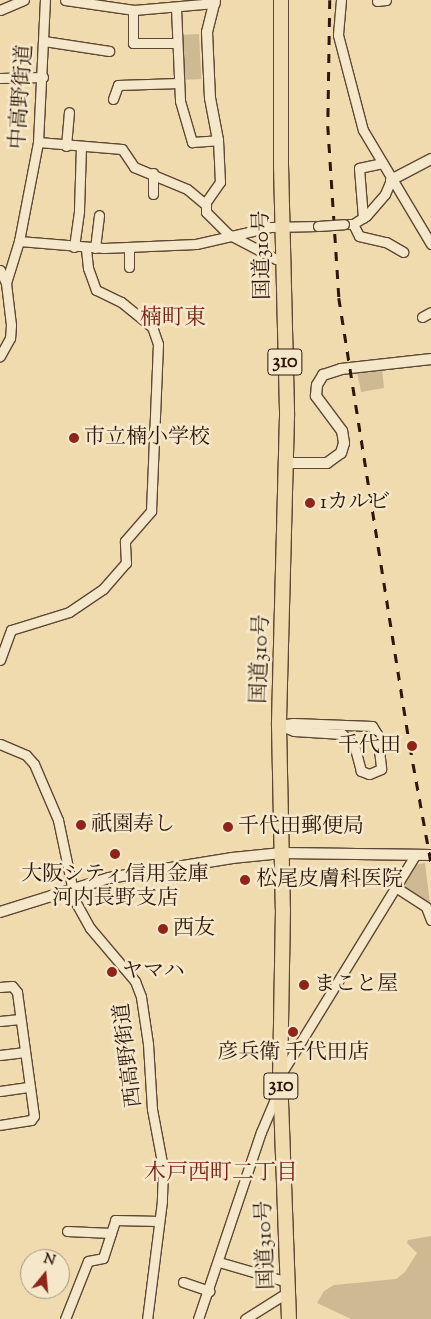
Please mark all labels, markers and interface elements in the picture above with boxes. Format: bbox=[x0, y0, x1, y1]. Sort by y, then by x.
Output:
street label: 中高野街道 bbox=[6, 44, 38, 150]
street label: 国道310号 bbox=[250, 210, 276, 300]
district label: 楠町東 bbox=[140, 307, 206, 333]
road number: 310 bbox=[266, 344, 304, 380]
place label: 市立楠小学校 bbox=[84, 425, 210, 451]
marker: 市立楠小学校 bbox=[68, 432, 80, 444]
place label: 1カルビ bbox=[320, 490, 390, 516]
marker: 1カルビ bbox=[304, 497, 316, 509]
street label: 国道310号 bbox=[247, 614, 275, 704]
place label: 千代田 bbox=[338, 733, 401, 759]
marker: 千代田 bbox=[405, 739, 419, 753]
place label: 祇園寿し bbox=[91, 812, 175, 838]
place label: 千代田郵便局 bbox=[238, 814, 364, 840]
marker: 祇園寿し bbox=[75, 819, 87, 831]
marker: 千代田郵便局 bbox=[222, 821, 234, 833]
marker: 大阪シティ信用金庫 河内長野支店 bbox=[109, 848, 121, 860]
place label: 大阪シティ信用金庫 河内長野支店 bbox=[21, 862, 209, 912]
place label: 松尾皮膚科医院 bbox=[256, 867, 403, 893]
marker: 松尾皮膚科医院 bbox=[238, 873, 252, 887]
place label: 西友 bbox=[173, 916, 215, 942]
marker: 西友 bbox=[157, 923, 169, 935]
place label: ヤマハ bbox=[122, 959, 185, 985]
marker: ヤマハ bbox=[106, 966, 118, 978]
place label: まこと屋 bbox=[314, 972, 398, 998]
marker: まこと屋 bbox=[298, 979, 310, 991]
street label: 西高野街道 bbox=[110, 1001, 148, 1109]
marker: 彦兵衛 千代田店 bbox=[287, 1026, 299, 1038]
place label: 彦兵衛 千代田店 bbox=[217, 1040, 369, 1066]
road number: 310 bbox=[262, 1068, 300, 1104]
district label: 木戸西町二丁目 bbox=[144, 1162, 298, 1188]
street label: 国道310号 bbox=[252, 1200, 280, 1290]
north arrow bbox=[20, 1249, 70, 1299]
text: N bbox=[41, 1249, 57, 1272]

